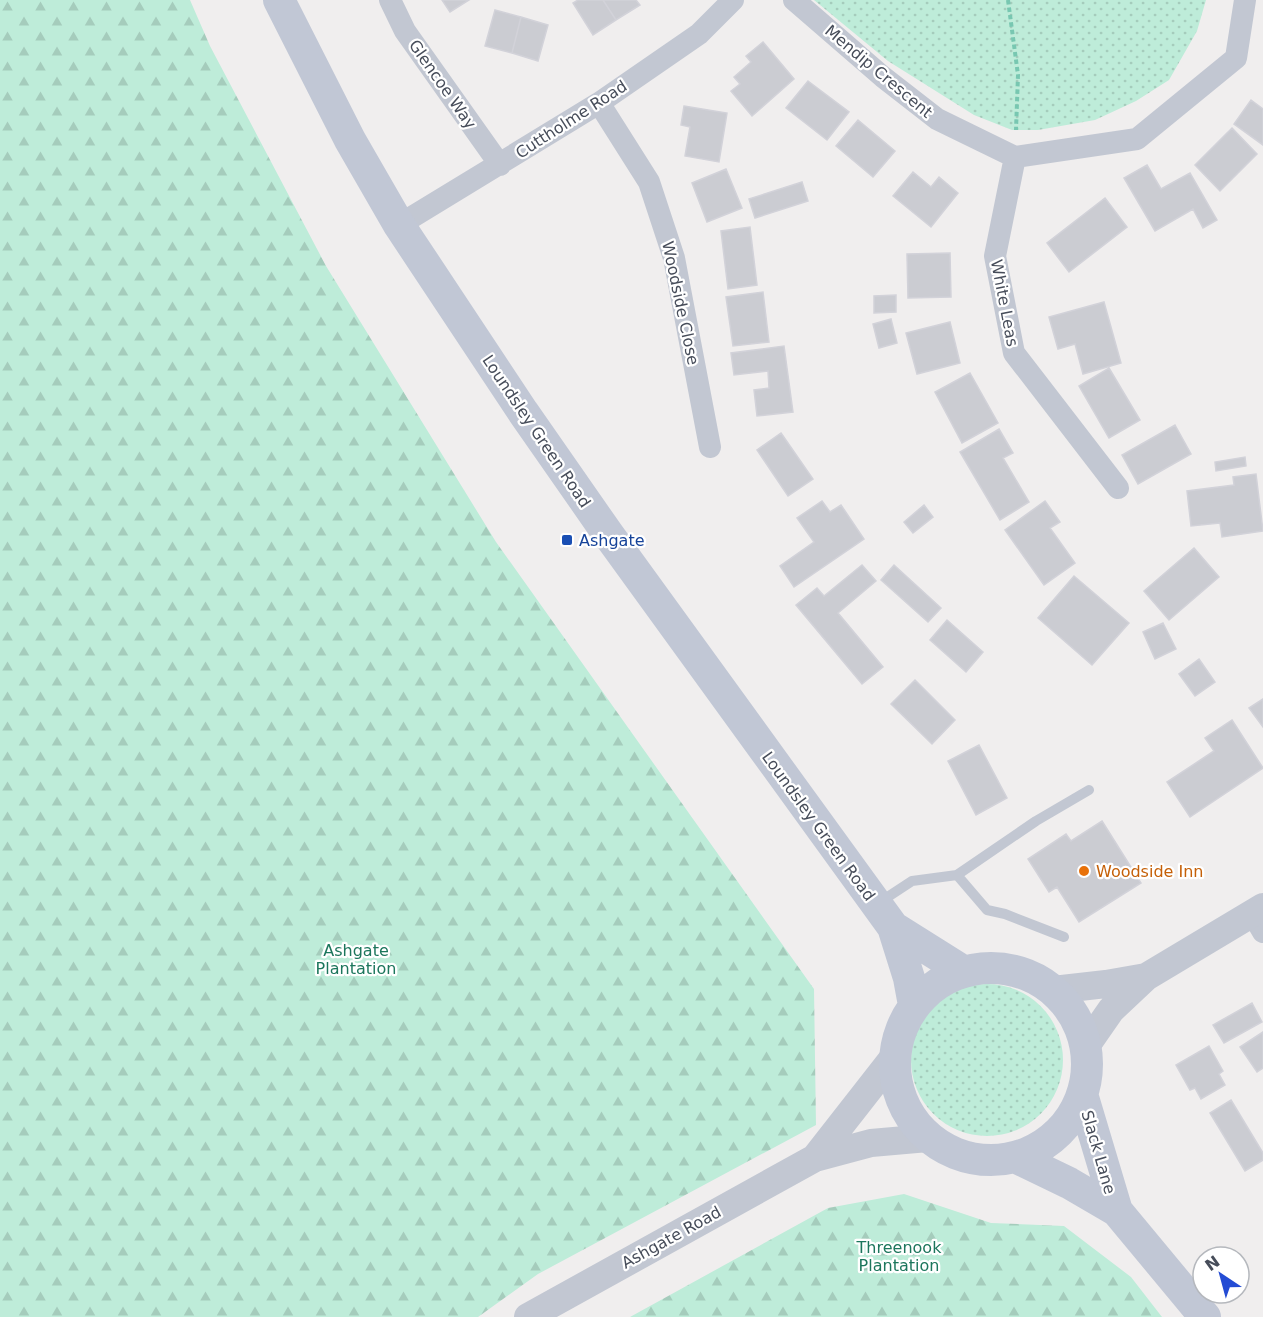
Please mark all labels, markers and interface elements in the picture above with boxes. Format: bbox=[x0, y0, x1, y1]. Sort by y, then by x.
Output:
street label: Mendip Crescent bbox=[821, 21, 936, 122]
street label: Glencoe Way bbox=[405, 36, 480, 133]
street label: Cuttholme Road bbox=[512, 76, 631, 162]
street label: Woodside Close bbox=[658, 239, 703, 367]
street label: White Leas bbox=[987, 258, 1022, 348]
street label: Loundsley Green Road bbox=[478, 351, 595, 511]
place label: Ashgate bbox=[579, 531, 645, 550]
marker: Ashgate bbox=[560, 533, 574, 547]
street label: Loundsley Green Road bbox=[758, 748, 879, 905]
place label: Woodside Inn bbox=[1096, 862, 1203, 881]
marker: Woodside Inn bbox=[1077, 864, 1091, 878]
park label: Ashgate Plantation bbox=[316, 941, 396, 978]
street label: Slack Lane bbox=[1077, 1108, 1120, 1196]
street label: Ashgate Road bbox=[618, 1202, 724, 1273]
park label: Threenook Plantation bbox=[856, 1238, 942, 1275]
north arrow bbox=[1191, 1245, 1251, 1305]
text: N bbox=[1201, 1252, 1223, 1275]

